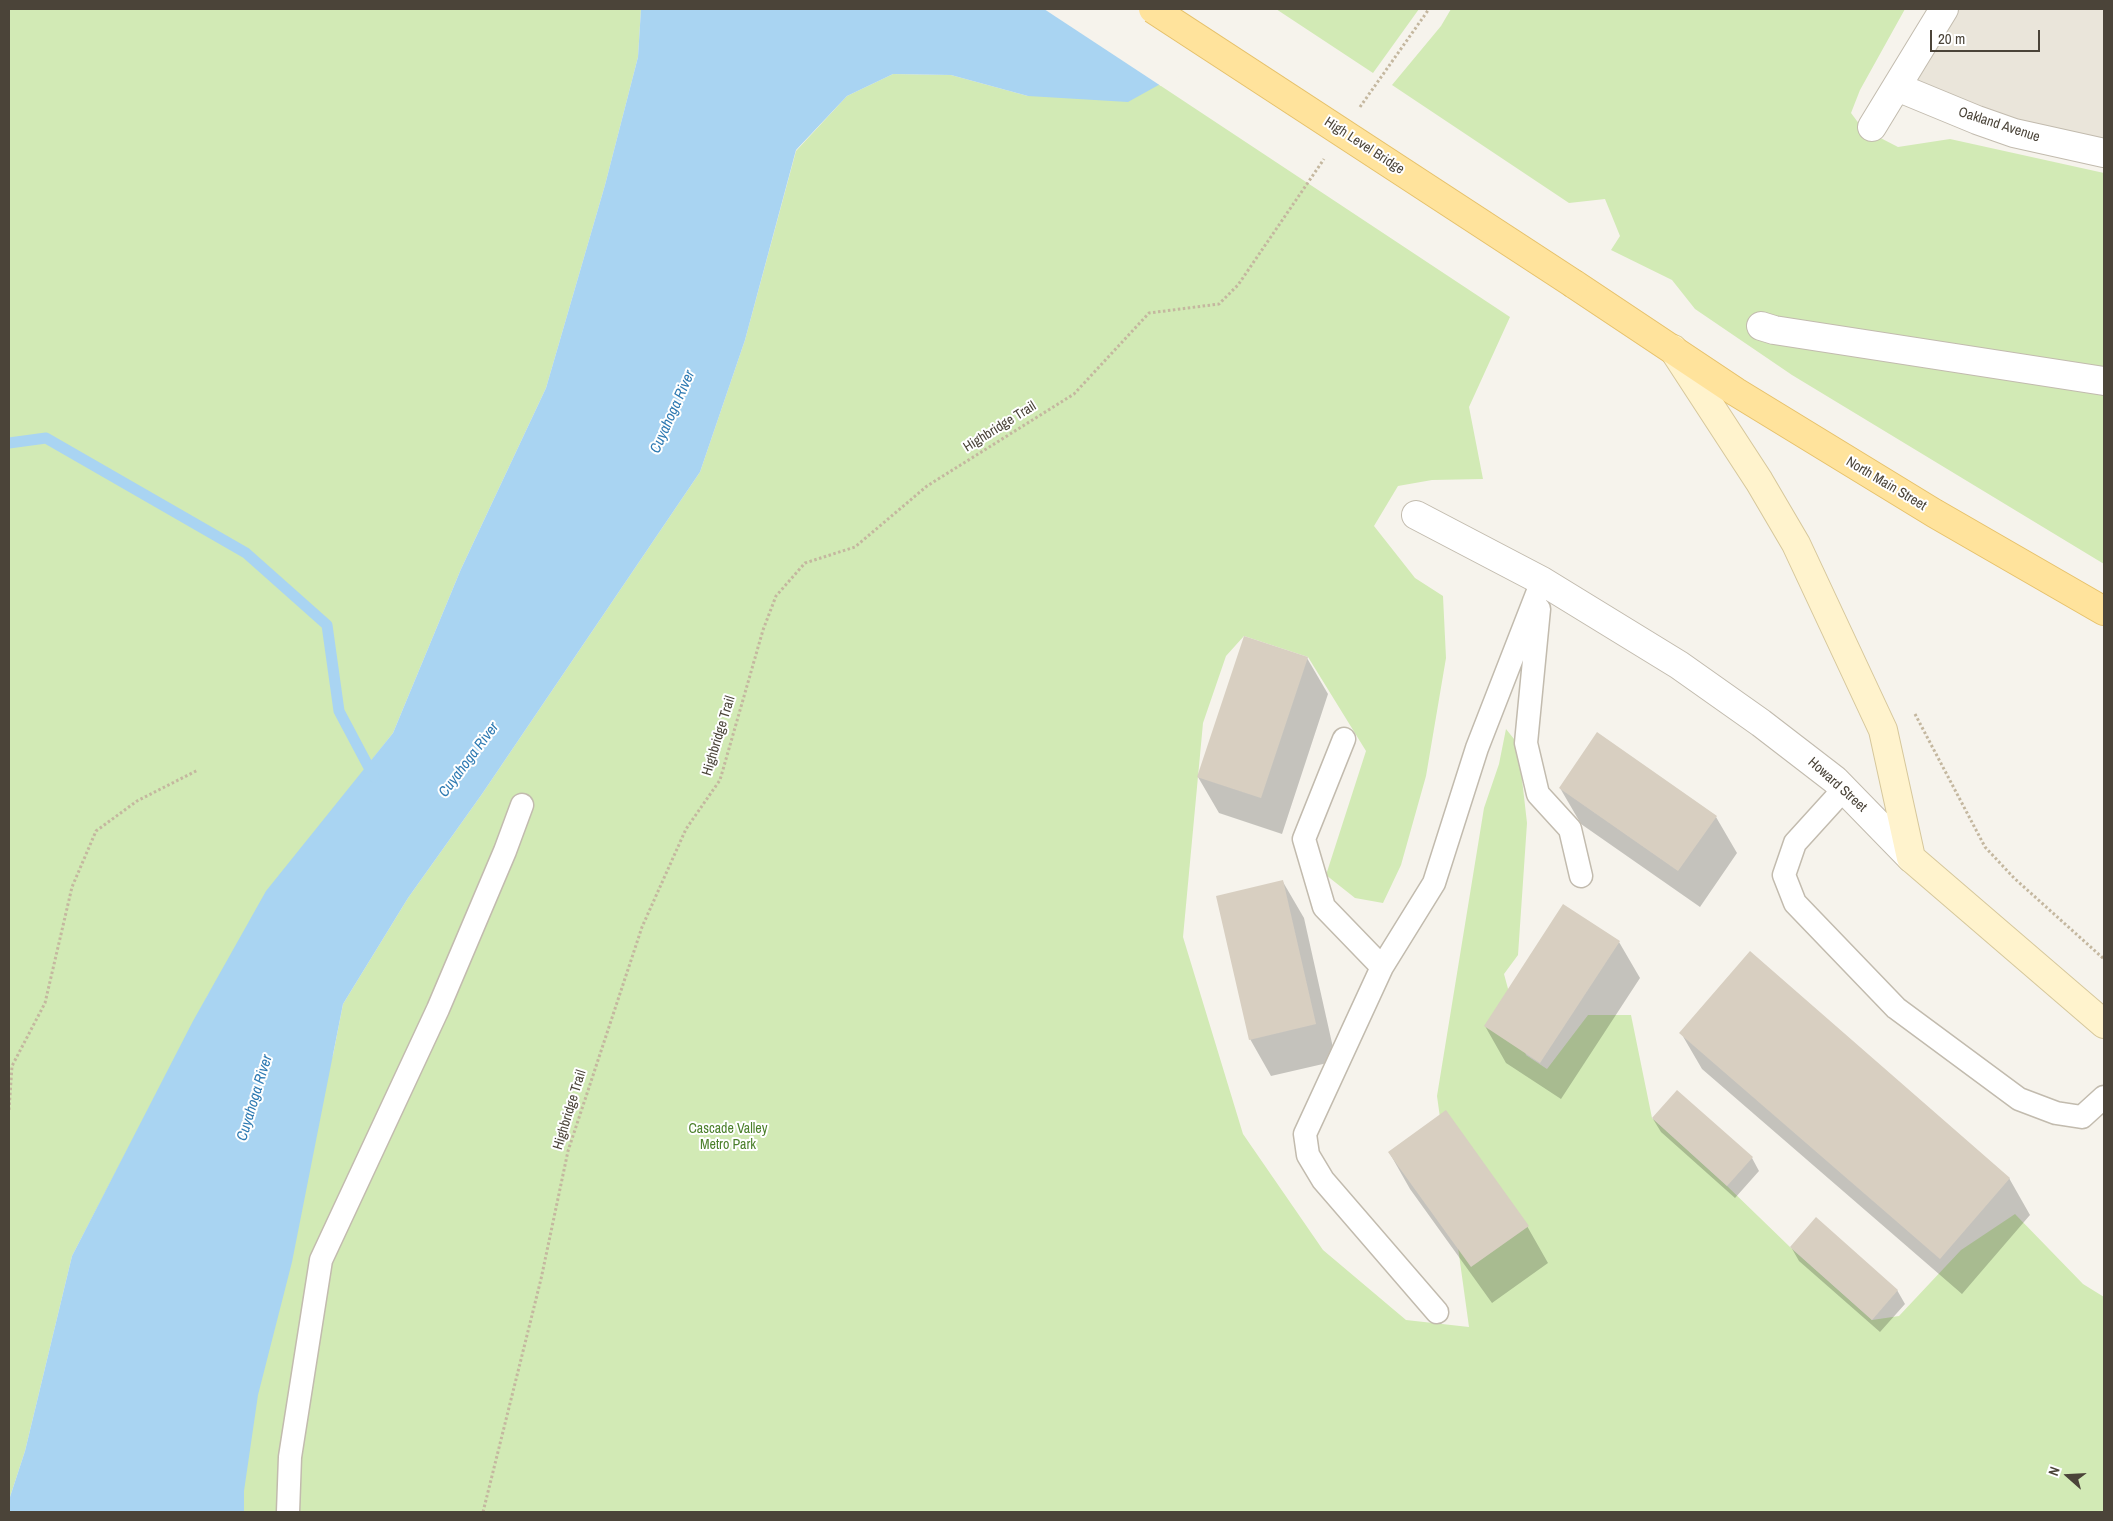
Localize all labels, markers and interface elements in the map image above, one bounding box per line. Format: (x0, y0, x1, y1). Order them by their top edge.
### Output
scale bar (1933, 20, 2043, 52)
text: 20 m (1938, 28, 1965, 49)
street label: Oakland Avenue (1956, 104, 2042, 146)
street label: High Level Bridge (1321, 114, 1407, 178)
water label: Cuyahoga River (647, 368, 699, 456)
street label: Highbridge Trail (961, 398, 1039, 456)
street label: North Main Street (1843, 453, 1929, 515)
street label: Highbridge Trail (699, 694, 739, 778)
water label: Cuyahoga River (435, 719, 503, 801)
street label: Howard Street (1804, 754, 1870, 816)
water label: Cuyahoga River (233, 1053, 277, 1143)
street label: Highbridge Trail (550, 1068, 590, 1152)
park label: Cascade Valley Metro Park (689, 1121, 767, 1154)
north arrow (2043, 1451, 2093, 1501)
text: N (2044, 1464, 2064, 1478)

